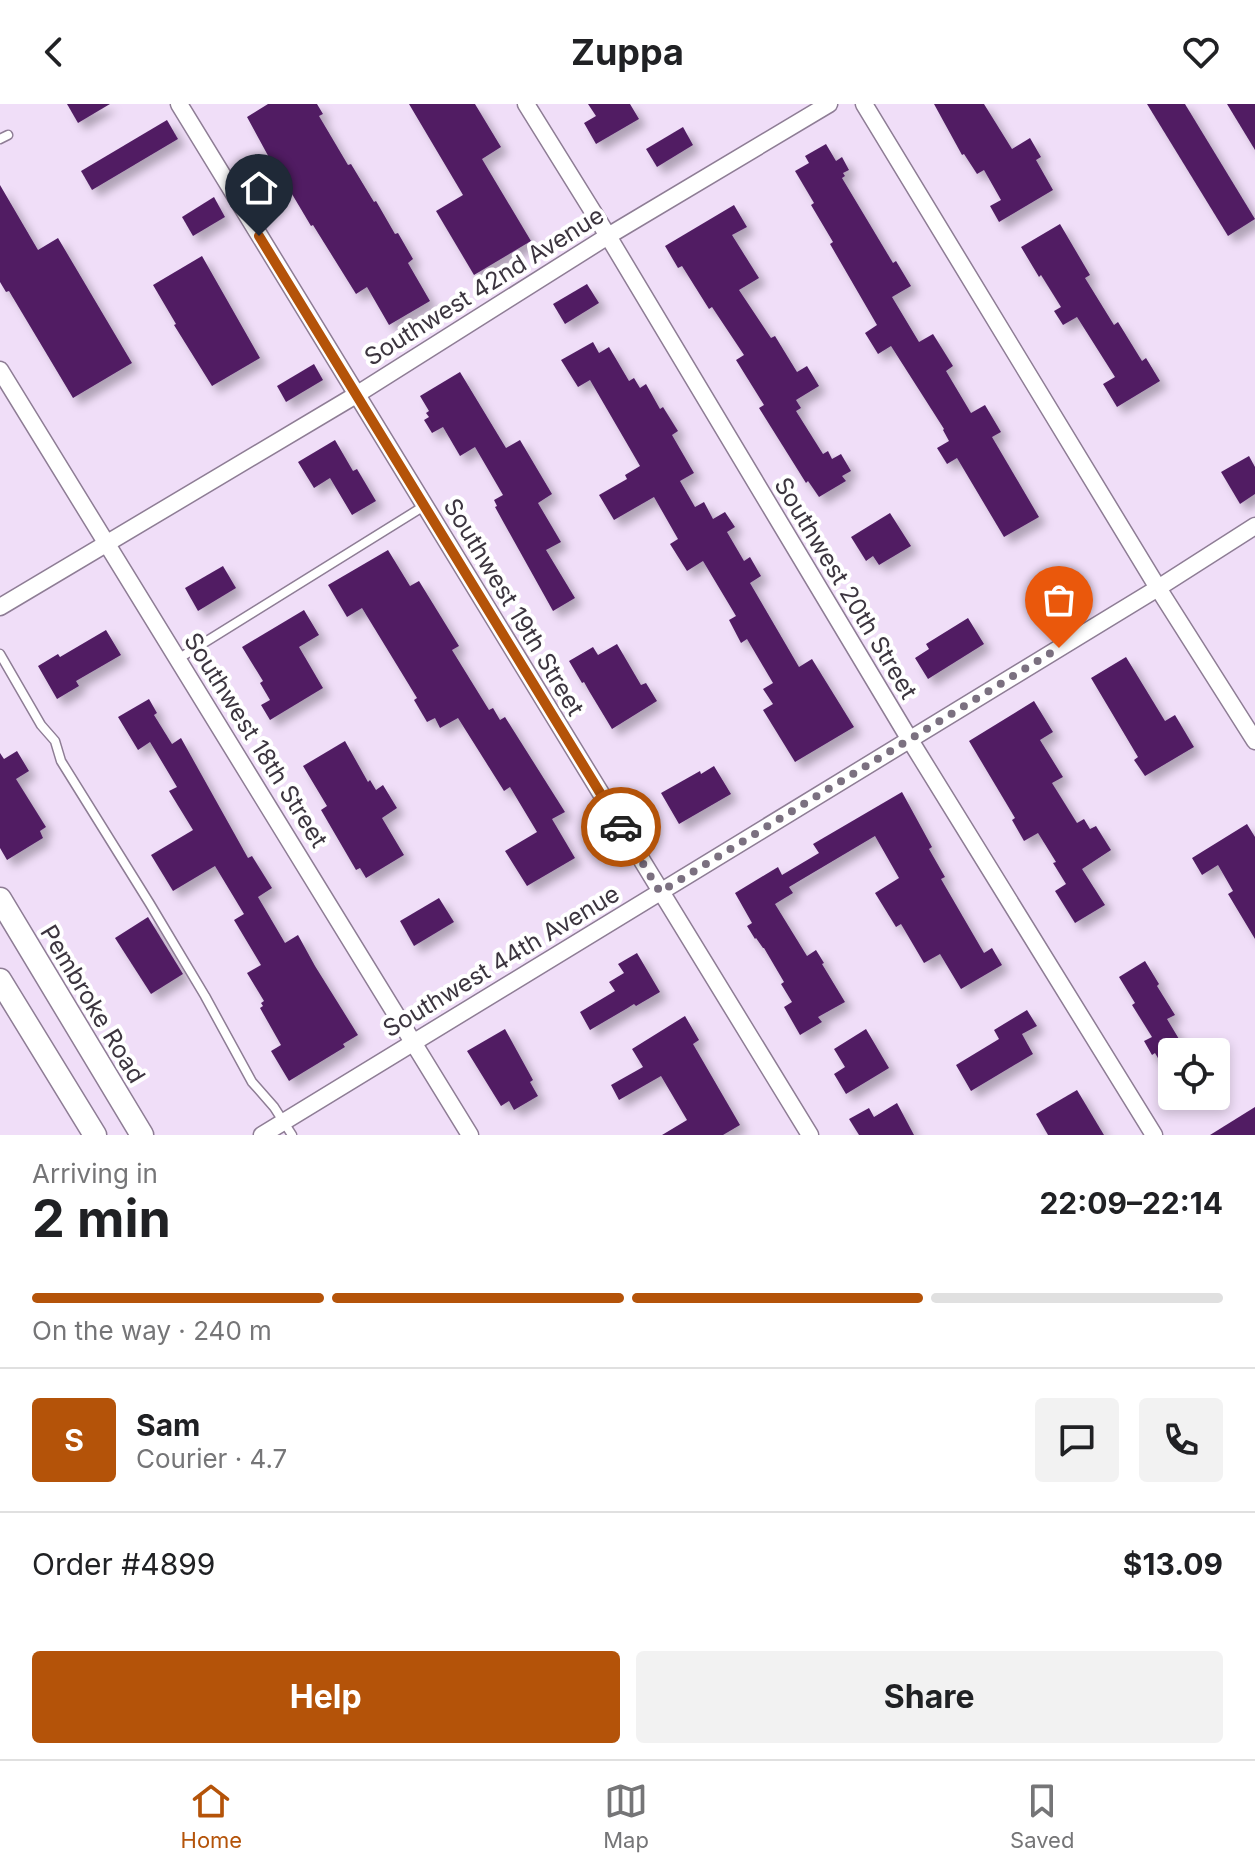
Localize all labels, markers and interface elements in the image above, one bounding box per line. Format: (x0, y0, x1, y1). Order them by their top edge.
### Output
icon: back (32, 30, 76, 74)
text: Zuppa (571, 30, 684, 74)
icon: heart (1179, 30, 1223, 74)
pin (225, 154, 293, 236)
icon: home (237, 166, 281, 210)
street label: Southwest 42nd Avenue (359, 200, 609, 372)
street label: Southwest 20th Street (768, 472, 924, 704)
street label: Southwest 19th Street (438, 493, 590, 721)
pin (1025, 566, 1093, 648)
icon: bag (1037, 578, 1081, 622)
street label: Southwest 18th Street (178, 627, 334, 853)
courier (581, 787, 661, 867)
icon: car (599, 805, 643, 849)
street label: Southwest 44th Avenue (378, 879, 624, 1043)
street label: Pembroke Road (34, 920, 152, 1088)
map controls (1158, 1038, 1230, 1110)
button: locate (1158, 1038, 1230, 1110)
text: Arriving in (32, 1158, 158, 1189)
text: 22:09–22:14 (1039, 1185, 1223, 1221)
text: 2 min (32, 1187, 171, 1250)
text: On the way · 240 m (32, 1315, 272, 1346)
button: chat (1035, 1398, 1119, 1482)
button: phone (1139, 1398, 1223, 1482)
text: Sam (136, 1407, 200, 1443)
text: S (64, 1422, 84, 1458)
text: Courier · 4.7 (136, 1443, 287, 1474)
text: Order #4899 (32, 1546, 215, 1582)
text: $13.09 (1123, 1546, 1223, 1582)
button: Help (32, 1651, 620, 1743)
button: Share (636, 1651, 1223, 1743)
tab: Home (181, 1779, 242, 1853)
tab: Map (603, 1779, 649, 1853)
tab: Saved (1010, 1779, 1074, 1853)

